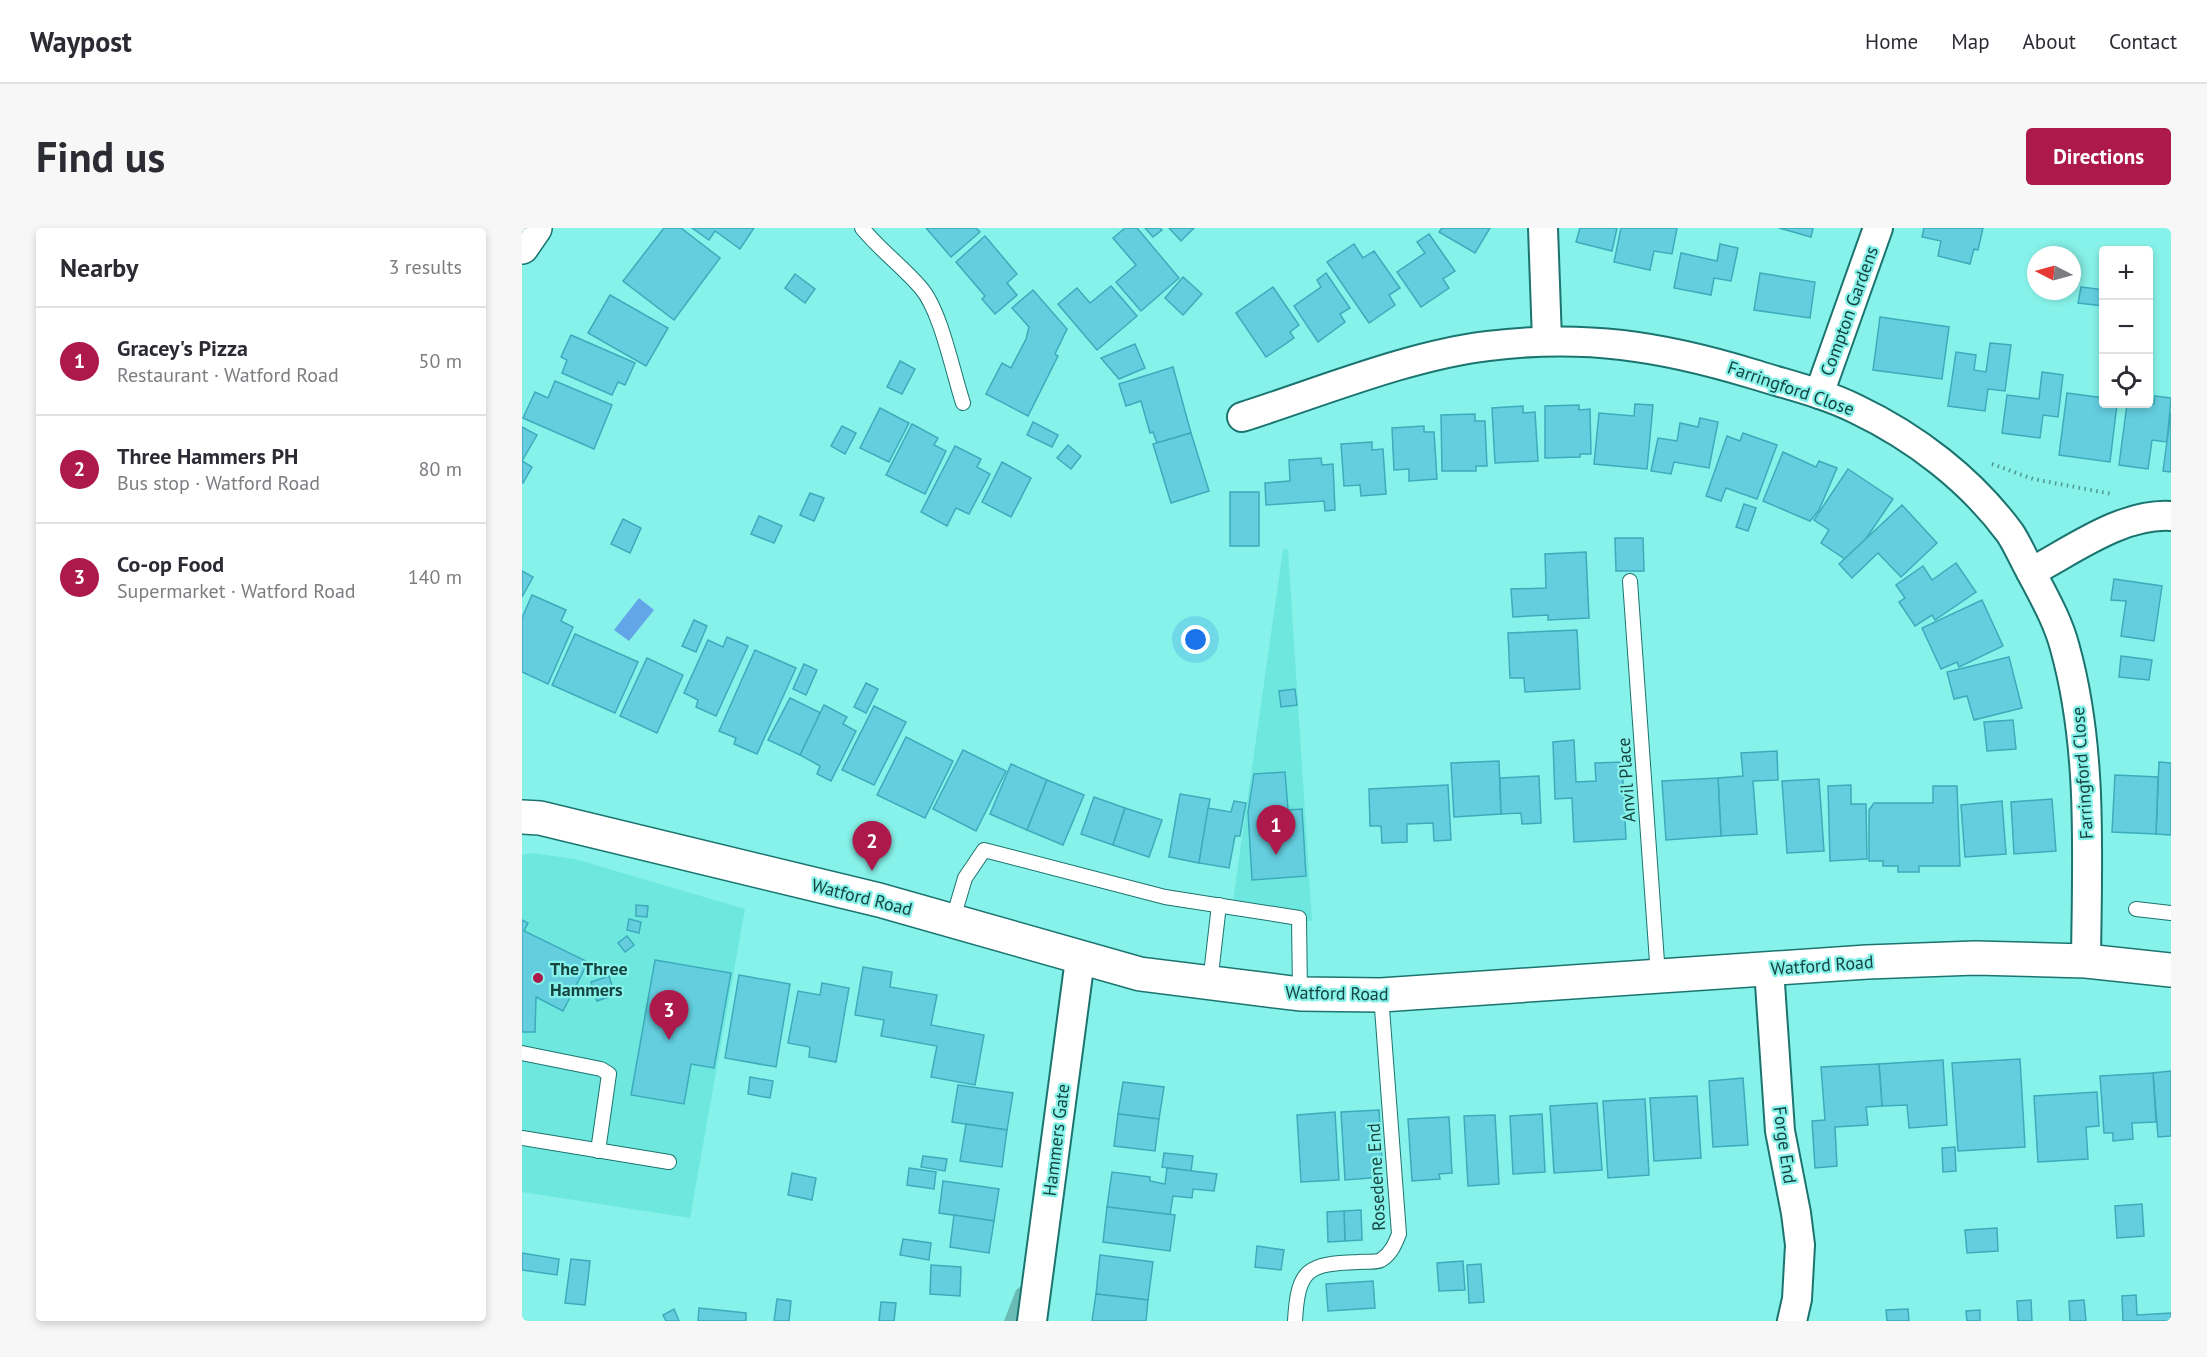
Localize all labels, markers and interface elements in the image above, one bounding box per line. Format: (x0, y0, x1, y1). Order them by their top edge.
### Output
text: Waypost (30, 23, 132, 60)
text: Home (1865, 28, 1918, 55)
text: Map (1951, 28, 1990, 55)
text: About (2023, 28, 2076, 55)
text: Contact (2109, 28, 2177, 55)
button: Directions (2026, 128, 2171, 185)
text: Find us (36, 129, 165, 184)
street label: Compton Gardens (1815, 243, 1883, 379)
north arrow (2027, 246, 2081, 300)
map controls (2099, 246, 2153, 408)
button: + (2099, 246, 2153, 300)
text: Nearby (60, 251, 138, 284)
text: 3 results (389, 254, 462, 280)
button: − (2099, 300, 2153, 354)
text: Gracey's Pizza (117, 334, 248, 362)
text: 1 (74, 348, 85, 374)
text: 50 m (419, 348, 462, 374)
button: locate (2099, 354, 2153, 408)
street label: Farringford Close (1725, 356, 1857, 420)
text: Restaurant · Watford Road (117, 362, 339, 388)
text: Three Hammers PH (117, 442, 298, 470)
text: 2 (74, 456, 85, 482)
text: 80 m (419, 456, 462, 482)
text: Bus stop · Watford Road (117, 470, 320, 496)
text: Co-op Food (117, 550, 224, 578)
text: 3 (74, 564, 85, 590)
text: 140 m (408, 564, 462, 590)
text: Supermarket · Watford Road (117, 578, 356, 604)
your location (1181, 625, 1210, 654)
street label: Farringford Close (2066, 706, 2098, 840)
street label: Anvil Place (1612, 737, 1640, 823)
pin: 1 (1256, 806, 1296, 855)
pin: 2 (852, 822, 892, 871)
street label: Watford Road (809, 873, 915, 921)
street label: Watford Road (1770, 950, 1874, 980)
place label: The Three Hammers (550, 957, 628, 1001)
marker: The Three Hammers (531, 971, 545, 985)
street label: Watford Road (1285, 981, 1389, 1005)
pin: 3 (650, 990, 688, 1040)
street label: Hammers Gate (1038, 1083, 1074, 1197)
street label: Forge End (1768, 1105, 1802, 1185)
street label: Rosedene End (1362, 1122, 1390, 1232)

